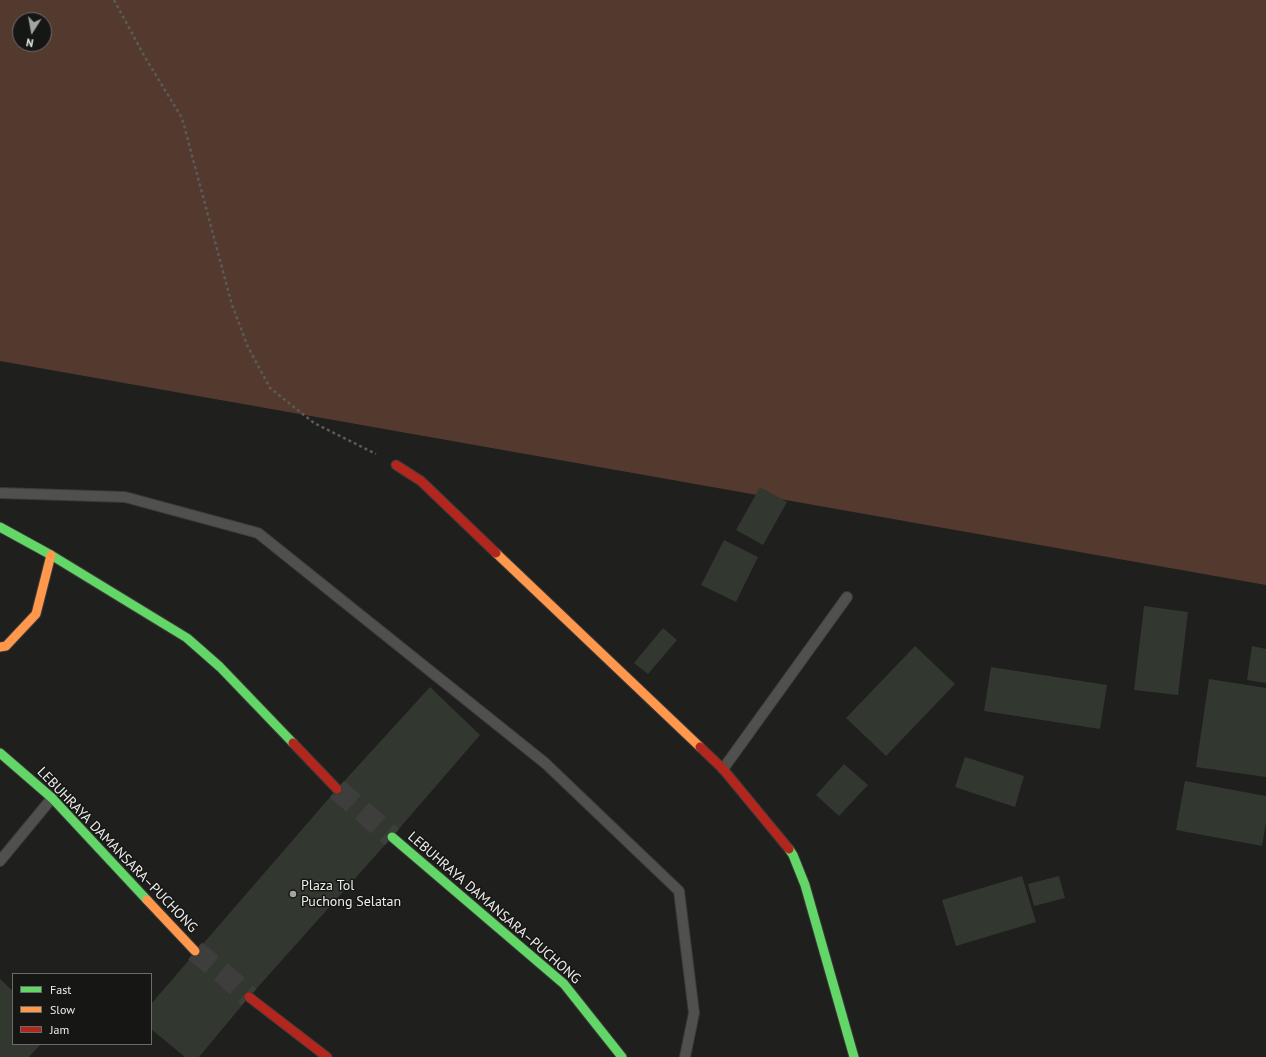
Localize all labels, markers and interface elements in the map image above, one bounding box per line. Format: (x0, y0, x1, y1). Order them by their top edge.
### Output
north arrow (12, 12, 52, 52)
text: N (25, 35, 35, 50)
street label: LEBUHRAYA DAMANSARA–PUCHONG (33, 764, 201, 936)
street label: LEBUHRAYA DAMANSARA–PUCHONG (404, 828, 584, 988)
place label: Plaza Tol Puchong Selatan (301, 878, 401, 910)
marker: Plaza Tol Puchong Selatan (288, 889, 298, 899)
legend (12, 973, 152, 1045)
text: Fast (50, 982, 71, 997)
text: Slow (50, 1002, 75, 1017)
text: Jam (50, 1022, 69, 1037)

